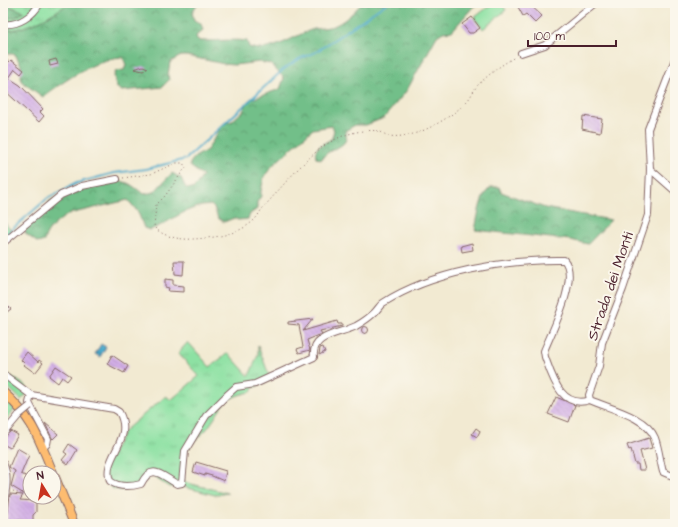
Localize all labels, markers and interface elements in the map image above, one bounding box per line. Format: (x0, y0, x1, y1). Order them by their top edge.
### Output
scale bar (528, 22, 616, 48)
text: 100 m (534, 28, 565, 45)
street label: Strada dei Monti (582, 228, 639, 343)
north arrow (22, 465, 62, 505)
text: N (35, 468, 45, 484)

